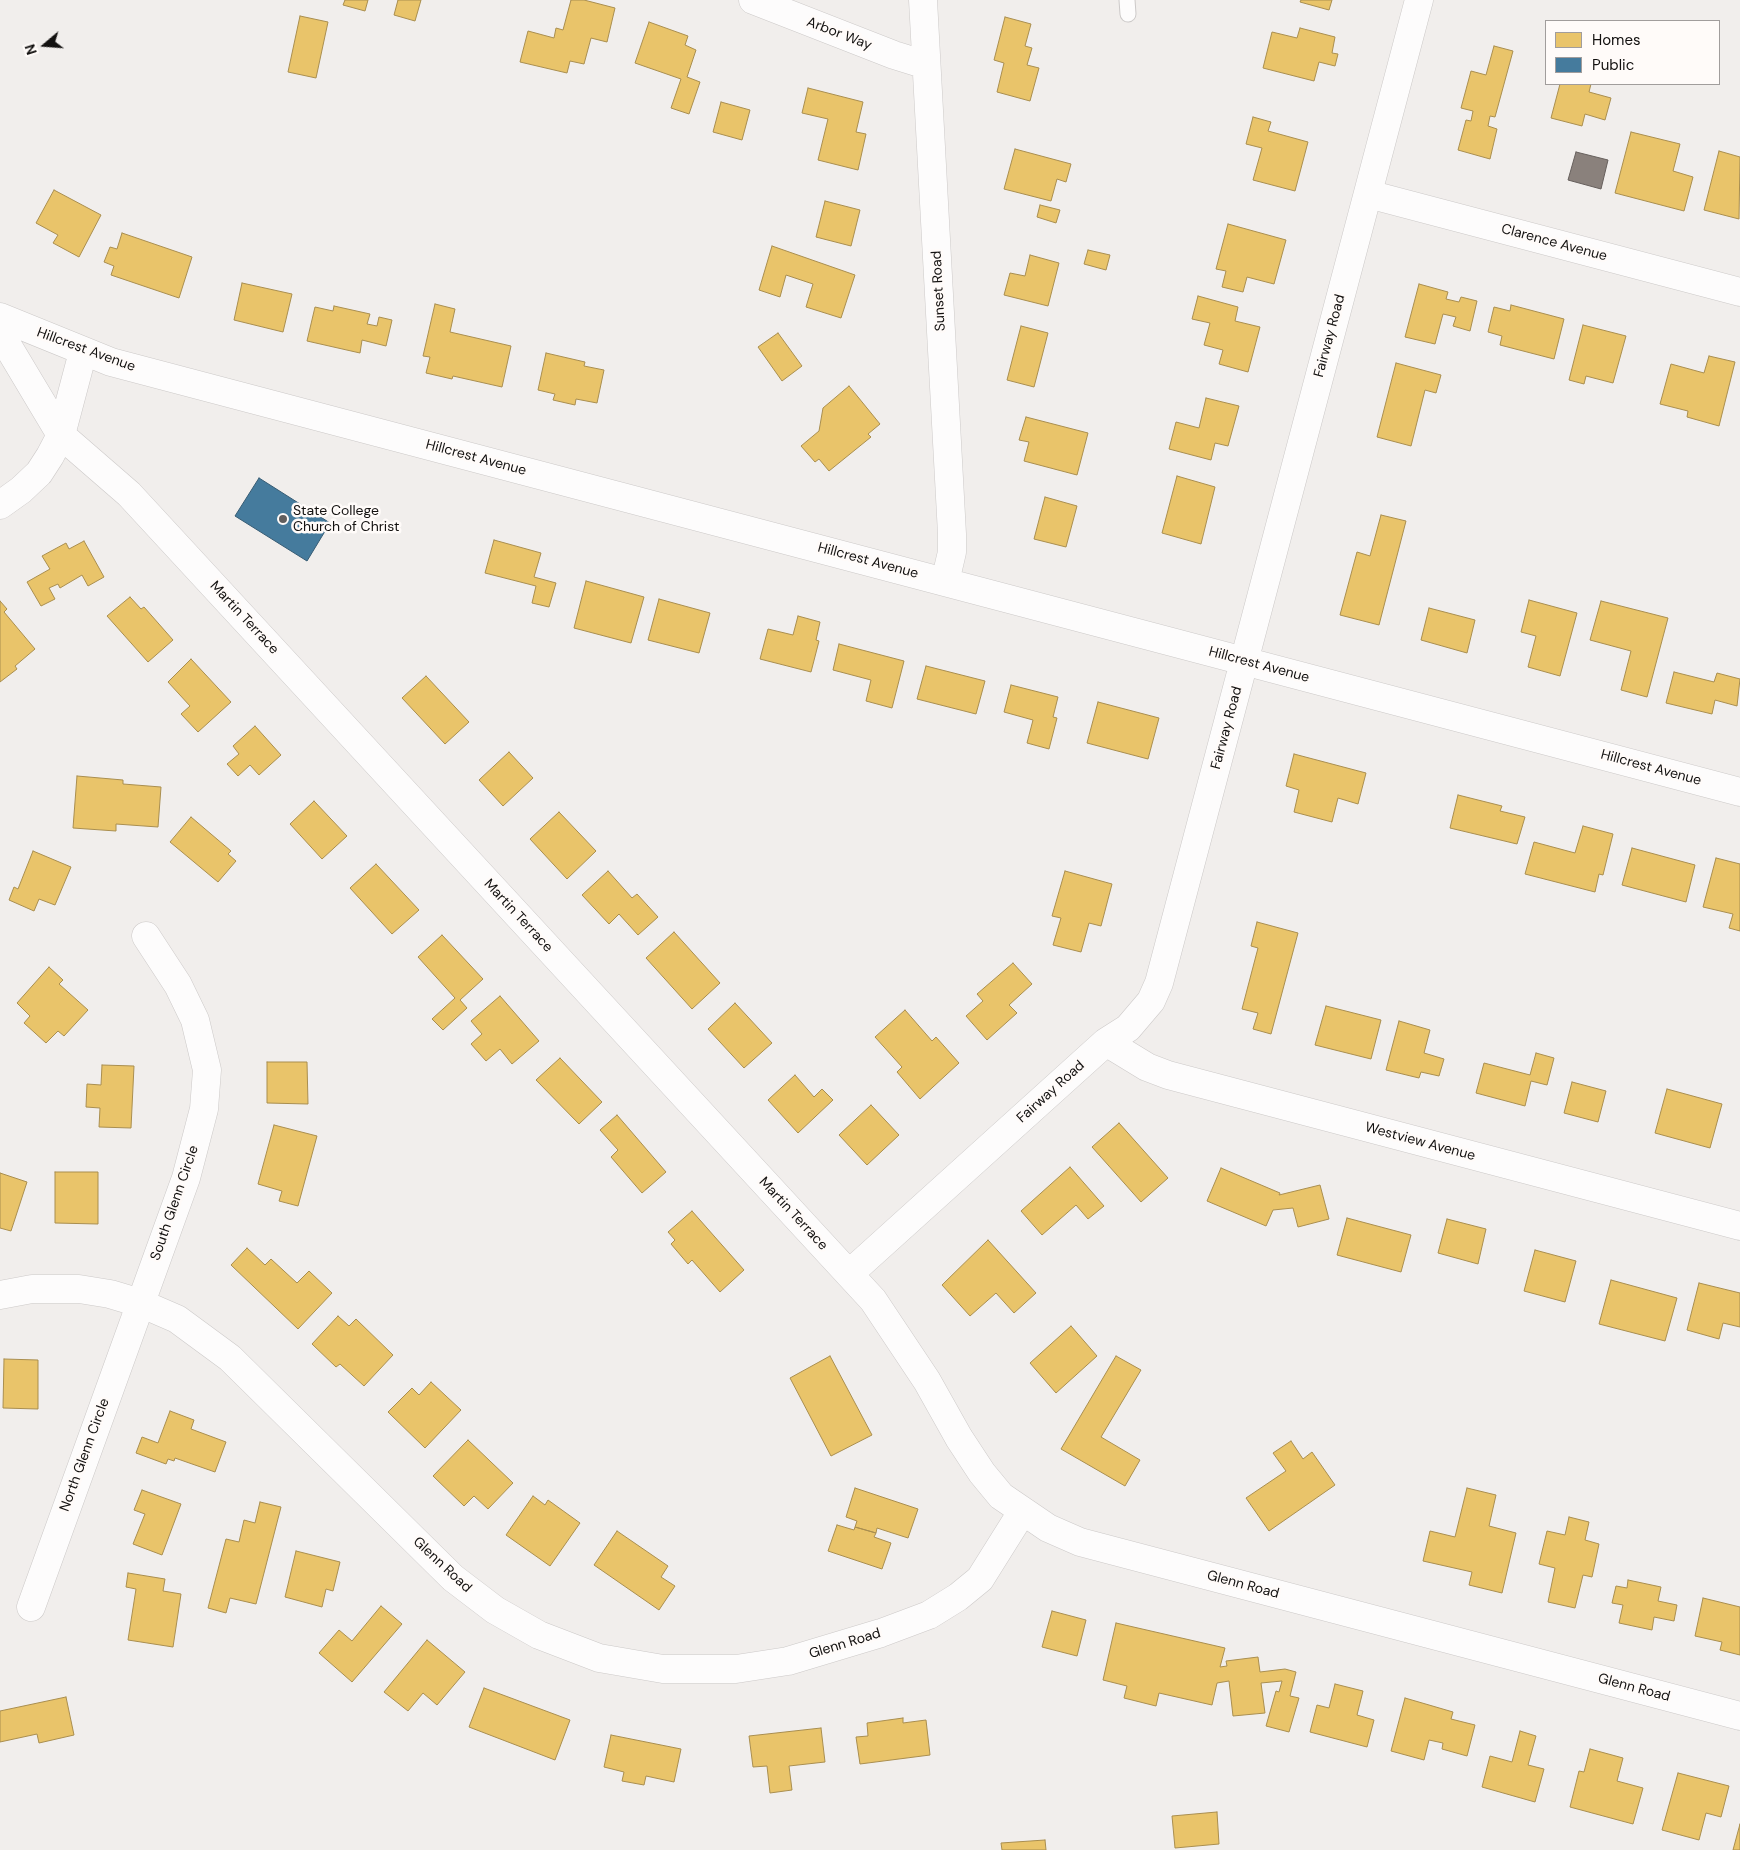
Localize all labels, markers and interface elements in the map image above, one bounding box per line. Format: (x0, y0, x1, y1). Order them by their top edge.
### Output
street label: Arbor Way (804, 14, 874, 54)
north arrow (20, 20, 70, 70)
legend (1545, 20, 1720, 85)
text: Homes (1592, 30, 1641, 50)
text: N (21, 42, 41, 57)
text: Public (1592, 55, 1634, 75)
street label: Clarence Avenue (1499, 221, 1609, 265)
street label: Sunset Road (928, 250, 950, 332)
street label: Fairway Road (1311, 293, 1349, 379)
street label: Hillcrest Avenue (34, 324, 138, 376)
street label: Hillcrest Avenue (424, 436, 528, 480)
place label: State College Church of Christ (293, 503, 399, 536)
marker: State College Church of Christ (277, 513, 289, 525)
street label: Hillcrest Avenue (816, 539, 920, 583)
street label: Martin Terrace (206, 578, 282, 658)
street label: Hillcrest Avenue (1207, 643, 1311, 687)
street label: Fairway Road (1208, 685, 1246, 771)
street label: Hillcrest Avenue (1599, 746, 1703, 790)
street label: Martin Terrace (480, 876, 556, 956)
street label: Fairway Road (1014, 1057, 1088, 1127)
street label: Westview Avenue (1363, 1119, 1477, 1165)
street label: South Glenn Circle (147, 1143, 203, 1263)
street label: Martin Terrace (755, 1174, 831, 1254)
street label: North Glenn Circle (57, 1396, 113, 1514)
street label: Glenn Road (409, 1534, 475, 1596)
street label: Glenn Road (1205, 1567, 1281, 1603)
street label: Glenn Road (807, 1625, 883, 1663)
street label: Glenn Road (1596, 1670, 1672, 1706)

